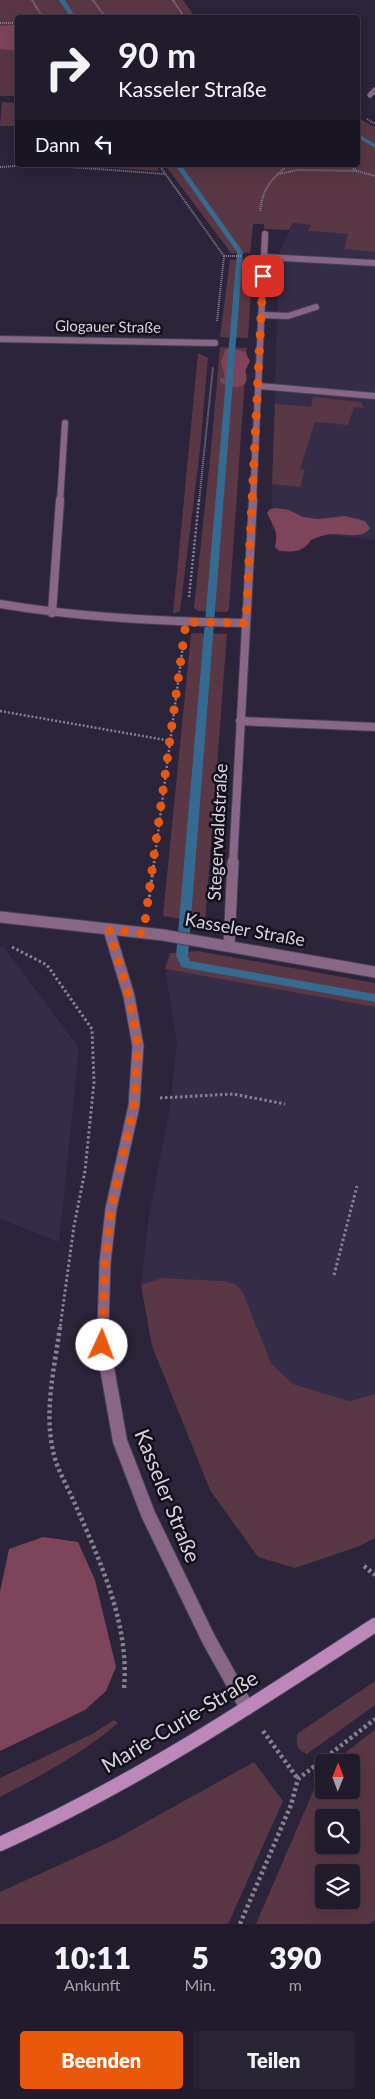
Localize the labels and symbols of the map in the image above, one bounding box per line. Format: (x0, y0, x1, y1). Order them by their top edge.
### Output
pin (242, 255, 284, 297)
street label: Glogauer Straße (55, 316, 161, 336)
street label: Stegerwaldstraße (202, 763, 232, 901)
street label: Kasseler Straße (183, 908, 307, 950)
position arrow (75, 1318, 127, 1370)
street label: Kasseler Straße (130, 1425, 207, 1566)
street label: Marie-Curie-Straße (97, 1664, 262, 1777)
north arrow (315, 1754, 360, 1799)

